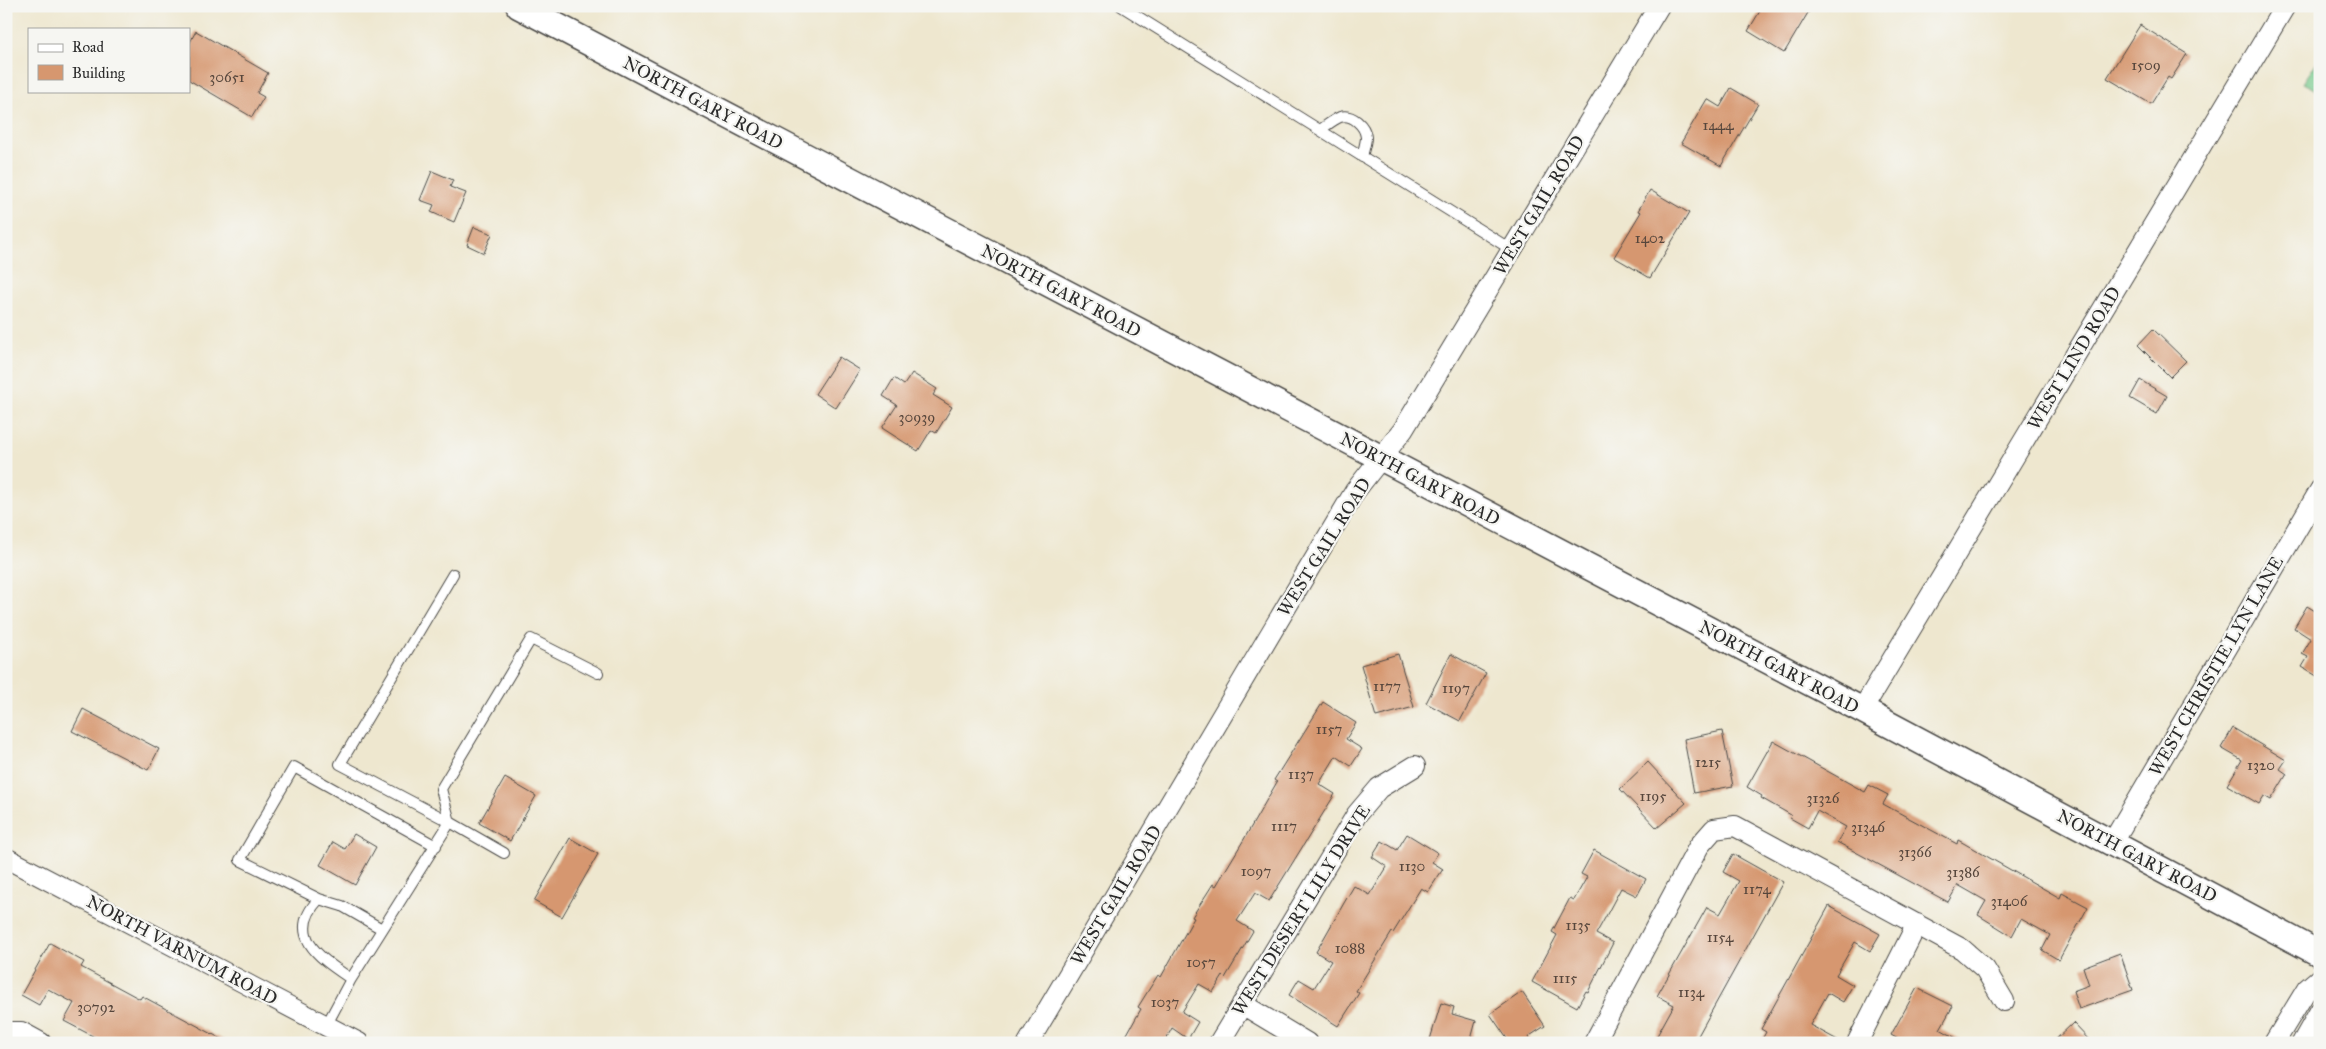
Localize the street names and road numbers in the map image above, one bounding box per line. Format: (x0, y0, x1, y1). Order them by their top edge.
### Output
street label: NORTH GARY ROAD (619, 52, 787, 154)
street label: WEST GAIL ROAD (1489, 131, 1589, 279)
street label: NORTH GARY ROAD (977, 240, 1145, 342)
street label: WEST LIND ROAD (2023, 282, 2125, 434)
street label: NORTH GARY ROAD (1336, 428, 1504, 530)
street label: WEST GAIL ROAD (1273, 474, 1375, 620)
street label: WEST CHRISTIE LYN LANE (2144, 552, 2288, 780)
street label: NORTH GARY ROAD (1695, 616, 1863, 718)
street label: WEST DESERT LILY DRIVE (1227, 801, 1375, 1019)
street label: NORTH GARY ROAD (2053, 805, 2221, 907)
street label: WEST GAIL ROAD (1066, 821, 1166, 969)
street label: NORTH VARNUM ROAD (83, 890, 281, 1010)

